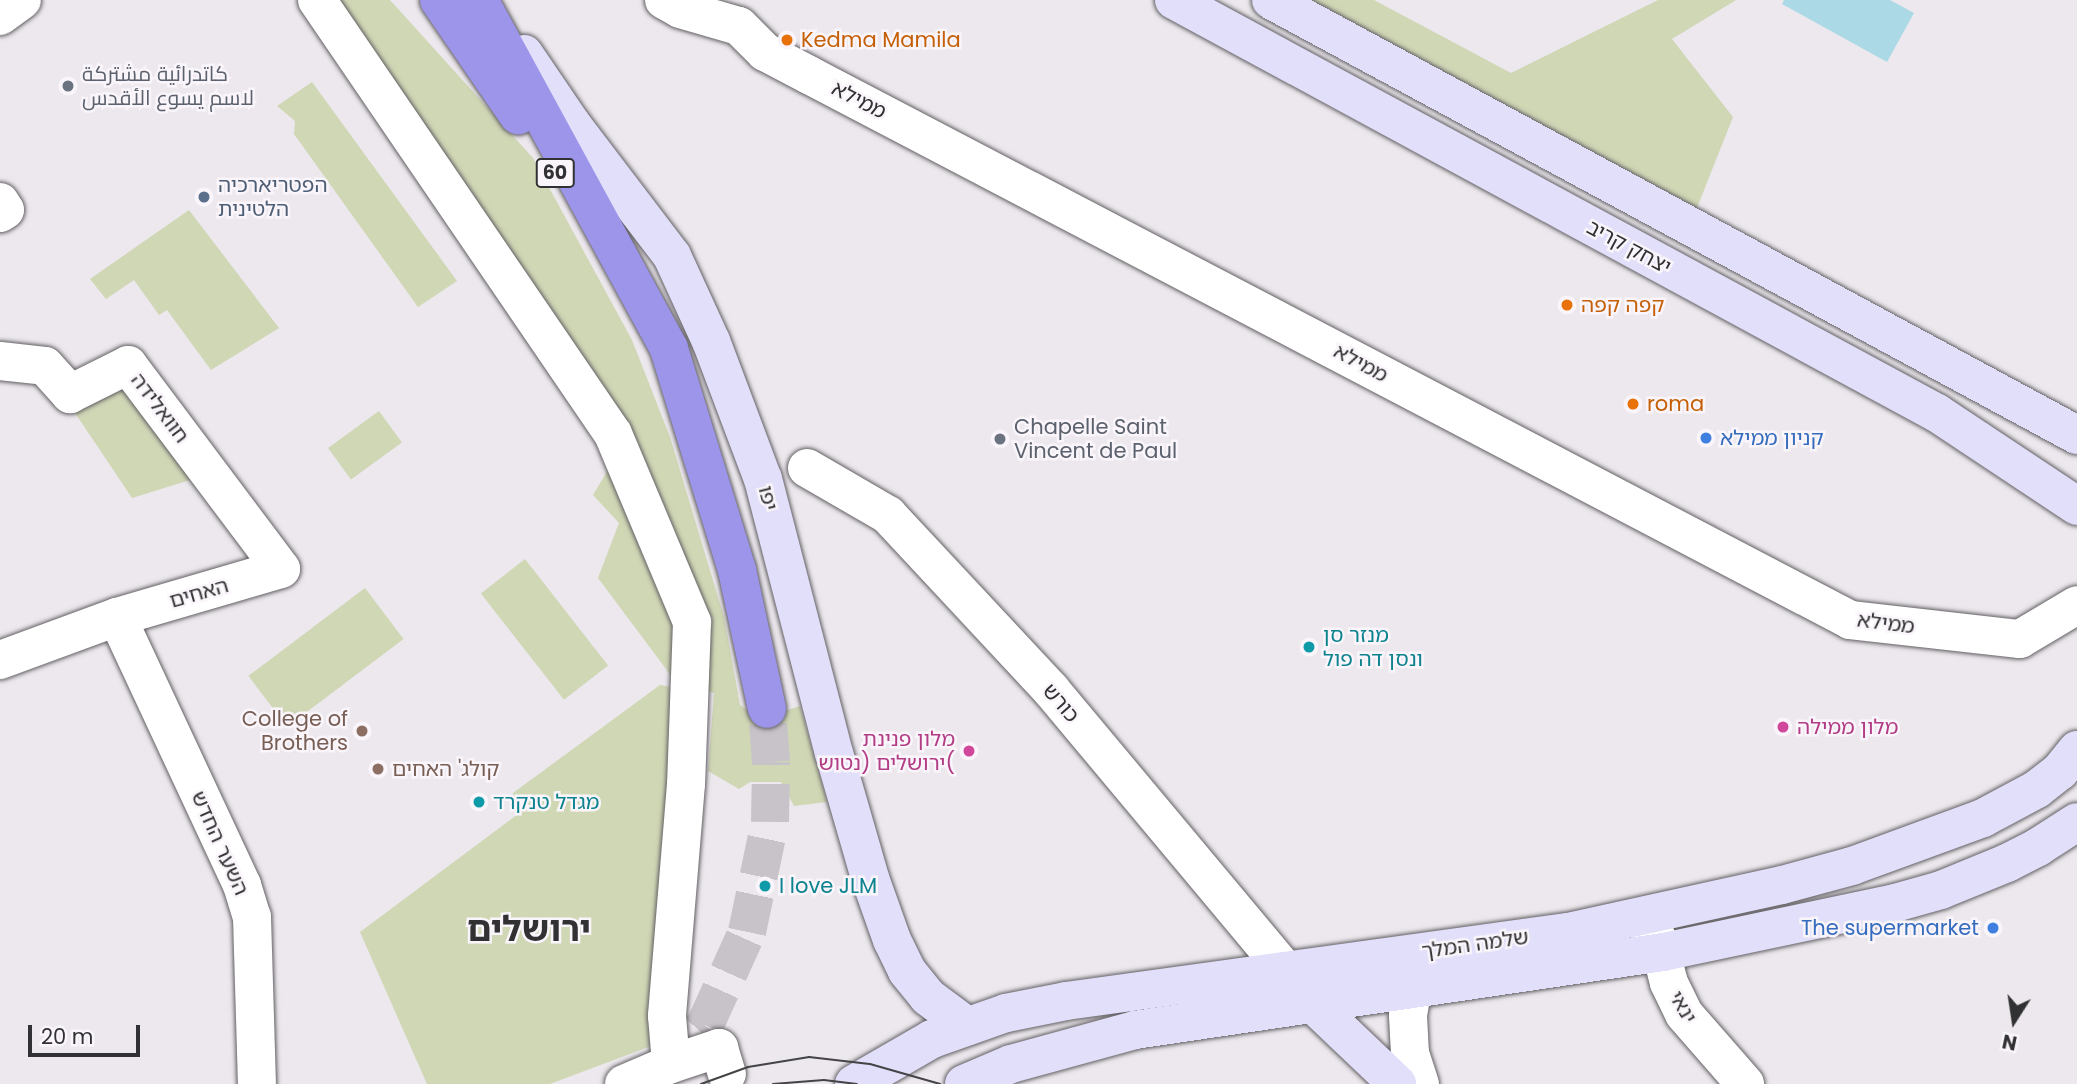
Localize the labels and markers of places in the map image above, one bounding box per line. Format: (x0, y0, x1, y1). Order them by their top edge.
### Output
place label: Kedma Mamila (801, 27, 961, 53)
marker: Kedma Mamila (779, 32, 795, 48)
place label: كاتدرائية مشتركة لاسم يسوع الأقدس (82, 61, 254, 111)
marker: كاتدرائية مشتركة لاسم يسوع الأقدس (60, 78, 76, 94)
place label: הפטריארכיה הלטינית (218, 172, 328, 222)
marker: הפטריארכיה הלטינית (196, 189, 212, 205)
place label: קפה קפה (1581, 292, 1665, 318)
marker: קפה קפה (1559, 297, 1575, 313)
place label: roma (1647, 391, 1704, 417)
marker: roma (1625, 396, 1641, 412)
place label: Chapelle Saint Vincent de Paul (1014, 414, 1177, 464)
place label: קניון ממילא (1720, 425, 1824, 451)
marker: קניון ממילא (1698, 430, 1714, 446)
marker: Chapelle Saint Vincent de Paul (992, 431, 1008, 447)
place label: מנזר סן ונסן דה פול (1323, 622, 1423, 672)
marker: מנזר סן ונסן דה פול (1301, 639, 1317, 655)
place label: College of Brothers (242, 706, 348, 756)
place label: מלון ממילה (1797, 714, 1898, 740)
marker: מלון ממילה (1775, 719, 1791, 735)
marker: College of Brothers (354, 723, 370, 739)
place label: מלון פנינת ירושלים (נטוש( (818, 726, 955, 776)
marker: מלון פנינת ירושלים (נטוש( (961, 743, 977, 759)
place label: קולג' האחים (392, 756, 499, 782)
marker: קולג' האחים (370, 761, 386, 777)
place label: מגדל טנקרד (493, 789, 599, 815)
marker: מגדל טנקרד (471, 794, 487, 810)
place label: I love JLM (779, 873, 877, 899)
marker: I love JLM (757, 878, 773, 894)
place label: The supermarket (1801, 915, 1979, 941)
marker: The supermarket (1985, 920, 2001, 936)

